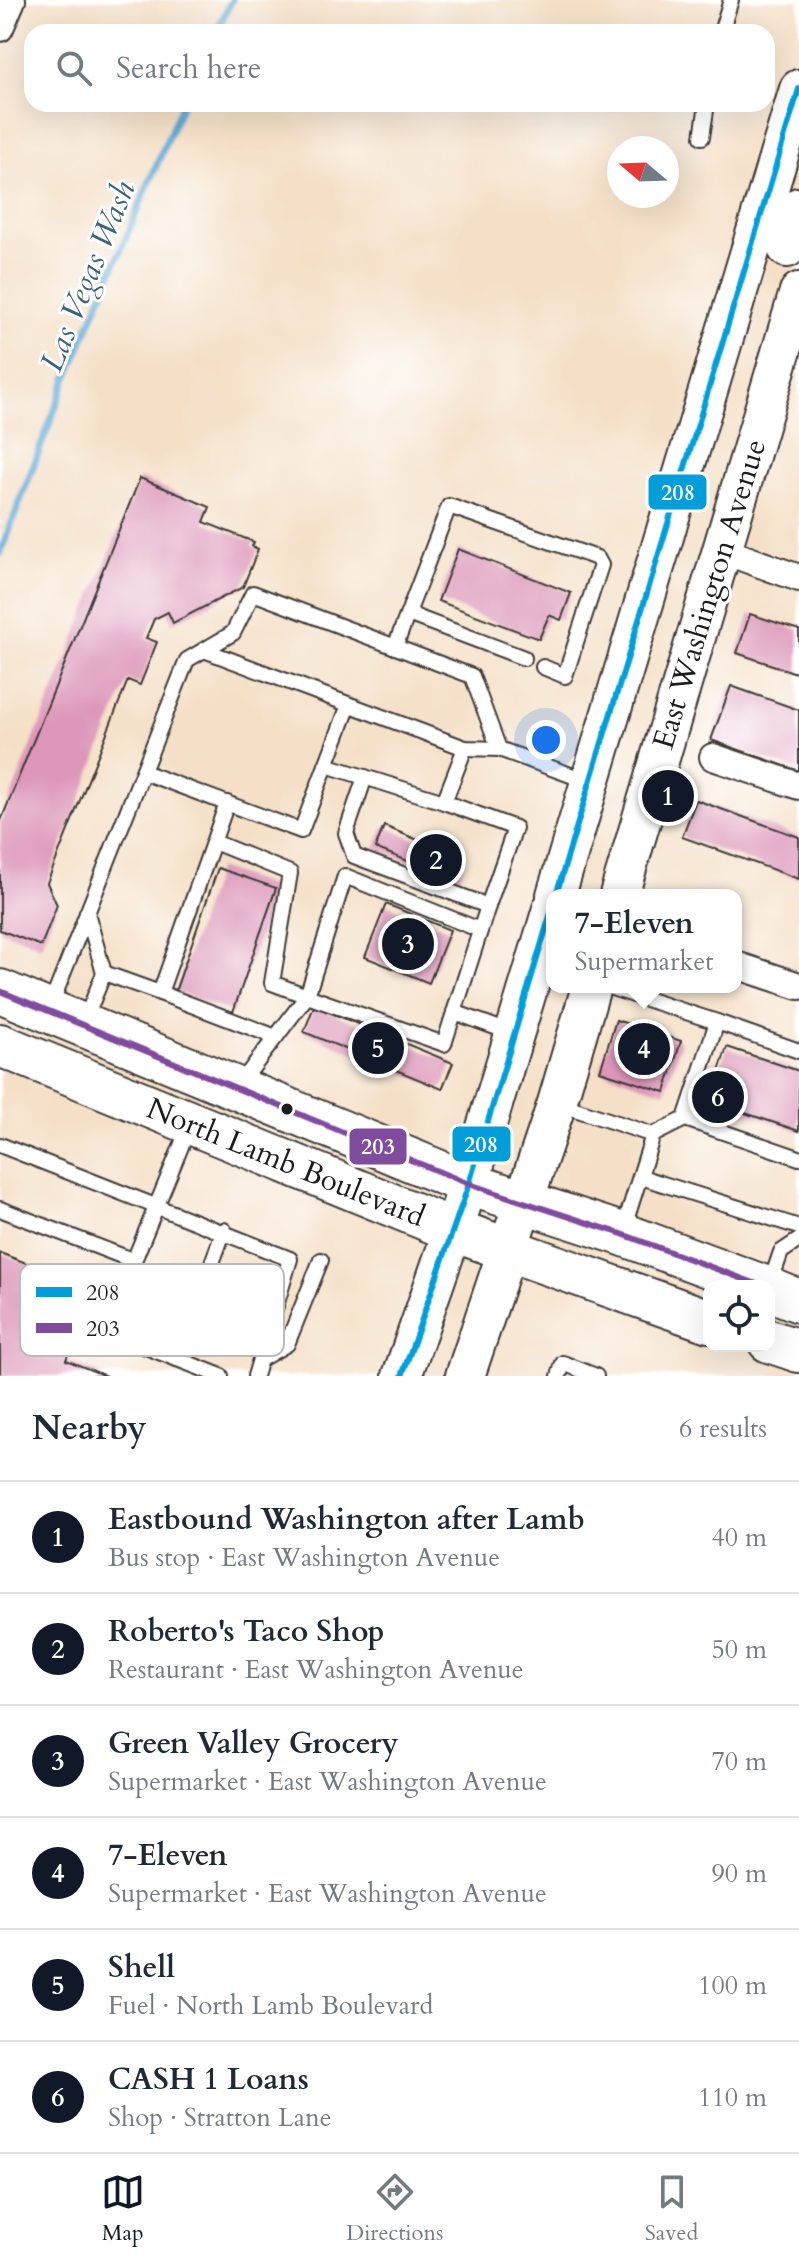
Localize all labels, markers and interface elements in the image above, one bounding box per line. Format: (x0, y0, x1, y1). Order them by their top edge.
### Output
search box (24, 24, 775, 112)
icon: search (52, 46, 96, 90)
text: Search here (116, 48, 261, 89)
north arrow (607, 136, 679, 208)
water label: Las Vegas Wash (30, 175, 146, 378)
street label: East Washington Avenue (643, 434, 776, 754)
line badge: 208 (647, 473, 708, 511)
text: 208 (661, 478, 695, 508)
your location (526, 720, 566, 760)
pin: 1 (642, 766, 694, 826)
pin: 2 (410, 830, 462, 890)
popup (546, 889, 742, 993)
text: 7-Eleven (574, 903, 694, 944)
pin: 3 (382, 914, 434, 974)
text: Supermarket (574, 944, 714, 979)
pin: 5 (352, 1018, 404, 1078)
pin: 4 (618, 1019, 670, 1079)
pin: 6 (692, 1067, 744, 1127)
street label: North Lamb Boulevard (141, 1088, 431, 1237)
unlabelled marker (279, 1101, 295, 1117)
line badge: 208 (451, 1125, 512, 1163)
line badge: 203 (348, 1127, 408, 1166)
text: 208 (464, 1130, 498, 1160)
text: 203 (361, 1132, 395, 1162)
legend (20, 1264, 284, 1356)
text: 208 (86, 1278, 120, 1308)
map controls (703, 1280, 775, 1352)
button: locate (703, 1280, 775, 1352)
text: 203 (86, 1314, 120, 1344)
text: Nearby (32, 1405, 147, 1451)
text: 6 results (679, 1411, 767, 1446)
text: Eastbound Washington after Lamb (108, 1499, 585, 1540)
text: 1 (51, 1520, 65, 1555)
text: 40 m (711, 1520, 767, 1555)
text: Bus stop · East Washington Avenue (108, 1540, 500, 1575)
text: Roberto's Taco Shop (108, 1611, 385, 1652)
text: 2 (51, 1632, 65, 1667)
text: 50 m (711, 1632, 767, 1667)
text: Restaurant · East Washington Avenue (108, 1652, 524, 1687)
text: Green Valley Grocery (108, 1723, 399, 1764)
text: 3 (51, 1744, 65, 1779)
text: 70 m (711, 1744, 767, 1779)
text: Supermarket · East Washington Avenue (108, 1764, 547, 1799)
text: 7-Eleven (108, 1835, 227, 1876)
text: 4 (51, 1856, 65, 1891)
text: 90 m (711, 1856, 767, 1891)
text: Supermarket · East Washington Avenue (108, 1876, 547, 1911)
text: Shell (108, 1947, 175, 1988)
text: 5 (51, 1968, 65, 2003)
text: 100 m (698, 1968, 767, 2003)
text: Fuel · North Lamb Boulevard (108, 1988, 433, 2023)
text: CASH 1 Loans (108, 2059, 309, 2100)
text: 6 (51, 2080, 65, 2115)
text: 110 m (698, 2080, 767, 2115)
text: Shop · Stratton Lane (108, 2100, 332, 2135)
tab: Map (101, 2170, 145, 2248)
tab: Directions (346, 2170, 443, 2248)
tab: Saved (645, 2170, 698, 2248)

